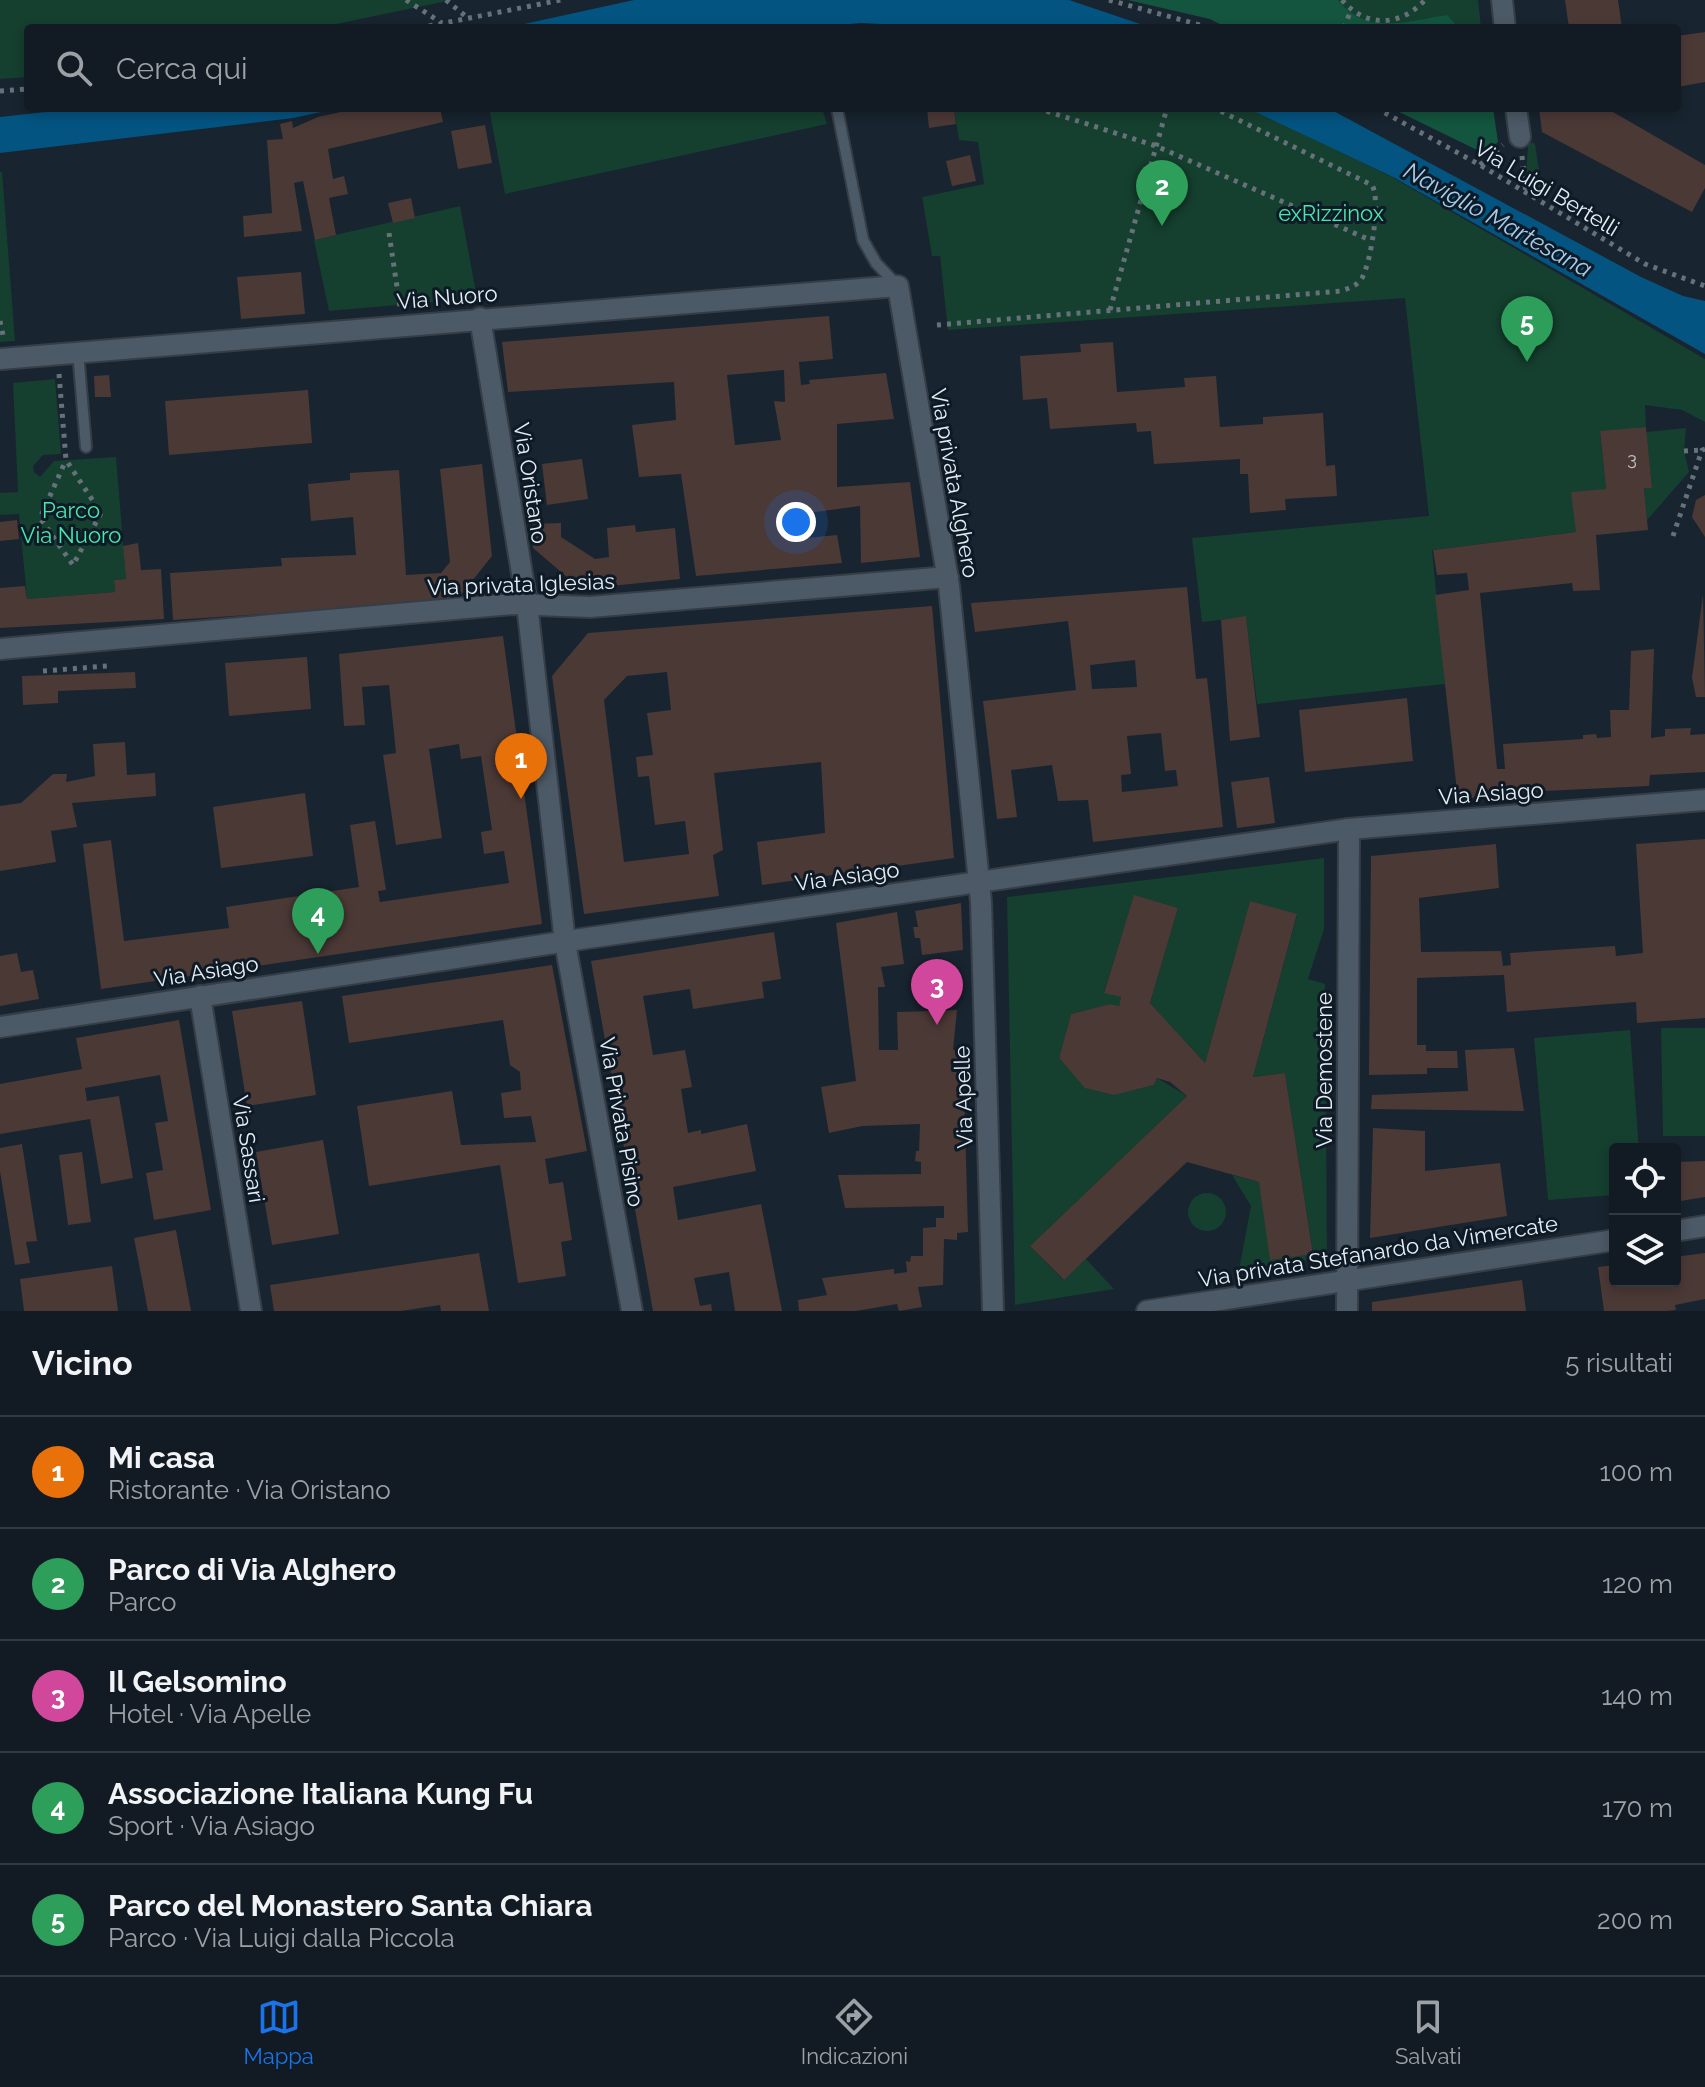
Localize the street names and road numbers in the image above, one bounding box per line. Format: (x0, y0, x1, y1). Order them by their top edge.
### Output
street label: Via Luigi Bertelli (1470, 135, 1624, 241)
street label: Via Nuoro (396, 280, 498, 314)
street label: Via privata Alghero (926, 386, 984, 580)
street label: Via Oristano (509, 421, 553, 545)
street label: Via privata Iglesias (427, 568, 615, 600)
street label: Via Asiago (1437, 776, 1545, 810)
street label: Via Asiago (793, 856, 901, 896)
street label: Via Asiago (152, 950, 260, 992)
street label: Via Demostene (1311, 992, 1337, 1148)
street label: Via Privata Pisino (594, 1035, 650, 1209)
street label: Via Apelle (948, 1045, 978, 1149)
street label: Via Sassari (228, 1093, 270, 1205)
street label: Via privata Stefanardo da Vimercate (1196, 1210, 1560, 1292)

